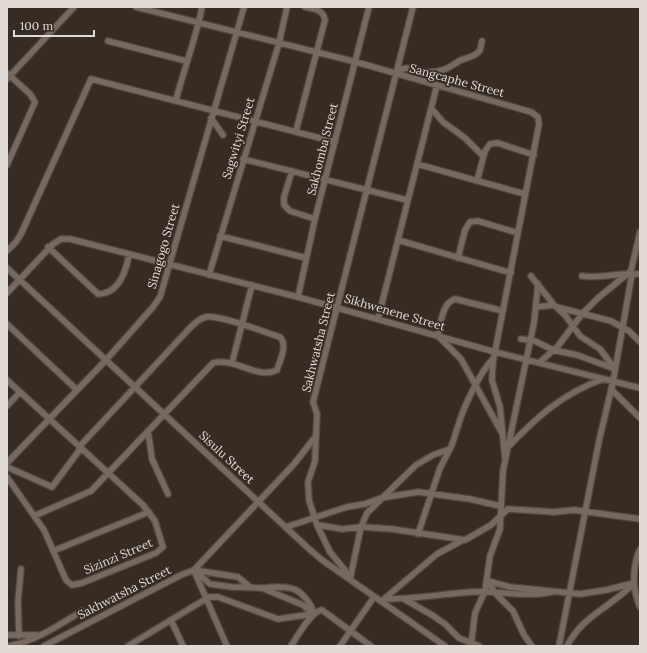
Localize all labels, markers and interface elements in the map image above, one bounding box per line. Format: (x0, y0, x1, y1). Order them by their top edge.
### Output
scale bar (14, 12, 94, 38)
text: 100 m (20, 18, 53, 33)
street label: Sangcaphe Street (408, 60, 506, 100)
street label: Sagwityi Street (218, 95, 258, 181)
street label: Sakhomba Street (303, 101, 341, 197)
street label: Sinagogo Street (144, 201, 182, 290)
street label: Sakhwatsha Street (298, 290, 338, 394)
street label: Sikhwenene Street (343, 290, 448, 334)
street label: Sisulu Street (196, 427, 258, 487)
street label: Sizinzi Street (81, 535, 155, 577)
street label: Sakhwatsha Street (75, 562, 174, 622)

